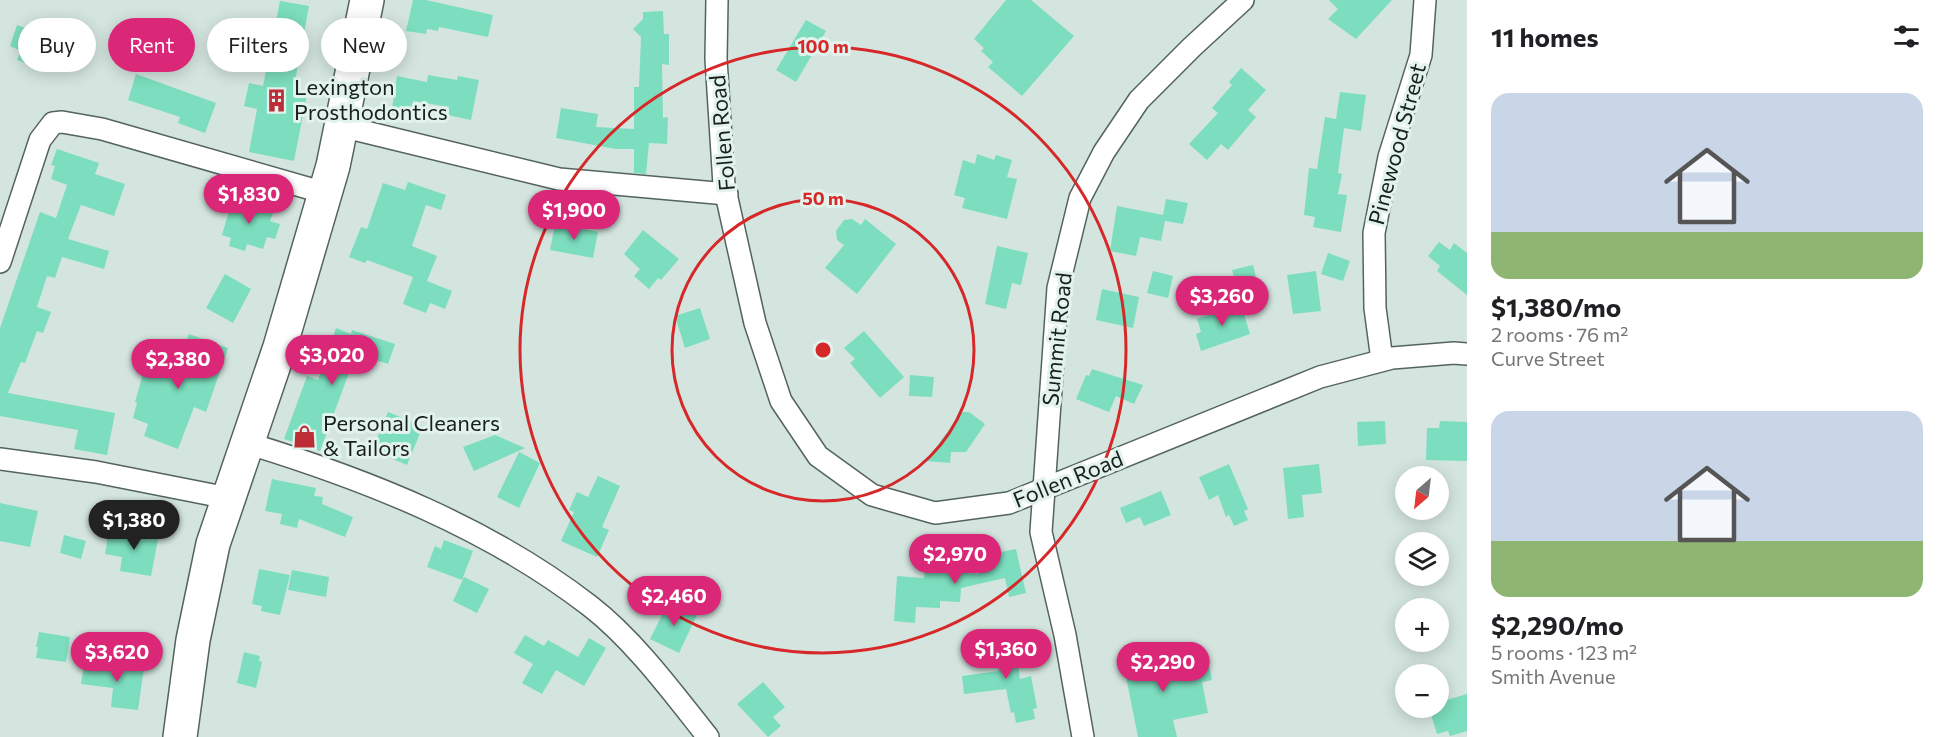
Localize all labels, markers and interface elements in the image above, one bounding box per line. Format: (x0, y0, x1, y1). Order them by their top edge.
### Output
chip: Buy (18, 18, 96, 72)
chip: Rent (108, 18, 195, 72)
chip: Filters (207, 18, 309, 72)
chip: New (321, 18, 407, 72)
icon: filters (1890, 20, 1923, 53)
text: 11 homes (1491, 21, 1599, 52)
text: 100 m (797, 35, 849, 57)
street label: Pinewood Street (1362, 60, 1431, 228)
place label: Lexington Prosthodontics (294, 73, 448, 125)
street label: Follen Road (703, 74, 740, 192)
building icon: Lexington Prosthodontics (263, 87, 289, 113)
icon: home (1653, 132, 1761, 240)
pin: $1,830 (200, 174, 298, 225)
text: $1,830 (218, 181, 280, 205)
text: 50 m (802, 187, 844, 209)
pin: $1,900 (525, 190, 623, 241)
text: $1,900 (542, 197, 606, 221)
street label: Summit Road (1036, 271, 1077, 407)
pin: $3,260 (1173, 276, 1271, 327)
text: $3,260 (1190, 283, 1254, 307)
text: $1,380/mo (1491, 291, 1621, 322)
text: 2 rooms · 76 m² (1491, 322, 1628, 346)
pin: $3,020 (283, 335, 381, 386)
pin: $2,380 (129, 339, 227, 390)
centre of rings (813, 340, 833, 360)
text: $3,020 (299, 342, 365, 366)
text: $2,380 (145, 346, 211, 370)
text: Curve Street (1491, 346, 1605, 370)
place label: Personal Cleaners & Tailors (323, 409, 500, 461)
shop icon: Personal Cleaners & Tailors (292, 423, 318, 449)
street label: Follen Road (1009, 444, 1127, 513)
icon: home (1653, 450, 1761, 558)
north arrow (1395, 466, 1449, 520)
map controls (1395, 466, 1449, 718)
pin: $1,380 (85, 500, 183, 551)
text: $1,380 (103, 507, 165, 531)
button: layers (1395, 532, 1449, 586)
pin: $2,970 (906, 534, 1004, 585)
text: $2,970 (923, 541, 987, 565)
pin: $2,460 (625, 576, 723, 627)
text: $2,460 (641, 583, 707, 607)
button: + (1395, 598, 1449, 652)
text: $2,290/mo (1491, 609, 1624, 640)
pin: $1,360 (957, 629, 1055, 680)
pin: $3,620 (68, 632, 166, 683)
text: $1,360 (975, 636, 1037, 660)
text: $3,620 (85, 639, 149, 663)
text: 5 rooms · 123 m² (1491, 640, 1637, 664)
pin: $2,290 (1114, 642, 1212, 693)
text: $2,290 (1131, 649, 1195, 673)
button: − (1395, 664, 1449, 718)
text: Smith Avenue (1491, 664, 1615, 688)

